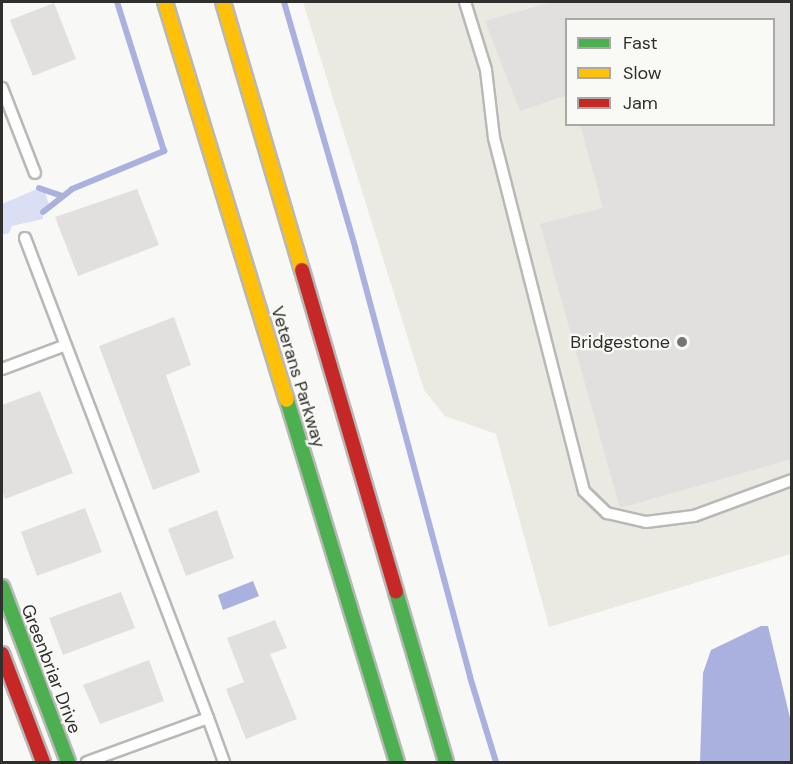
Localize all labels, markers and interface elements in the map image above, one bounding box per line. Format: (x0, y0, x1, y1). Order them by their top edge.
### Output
legend (565, 18, 775, 126)
text: Fast (623, 31, 658, 55)
text: Slow (623, 61, 662, 85)
text: Jam (623, 91, 658, 115)
street label: Veterans Parkway (266, 304, 330, 450)
place label: Bridgestone (570, 331, 670, 353)
marker: Bridgestone (675, 335, 689, 349)
street label: Greenbriar Drive (16, 601, 86, 737)

